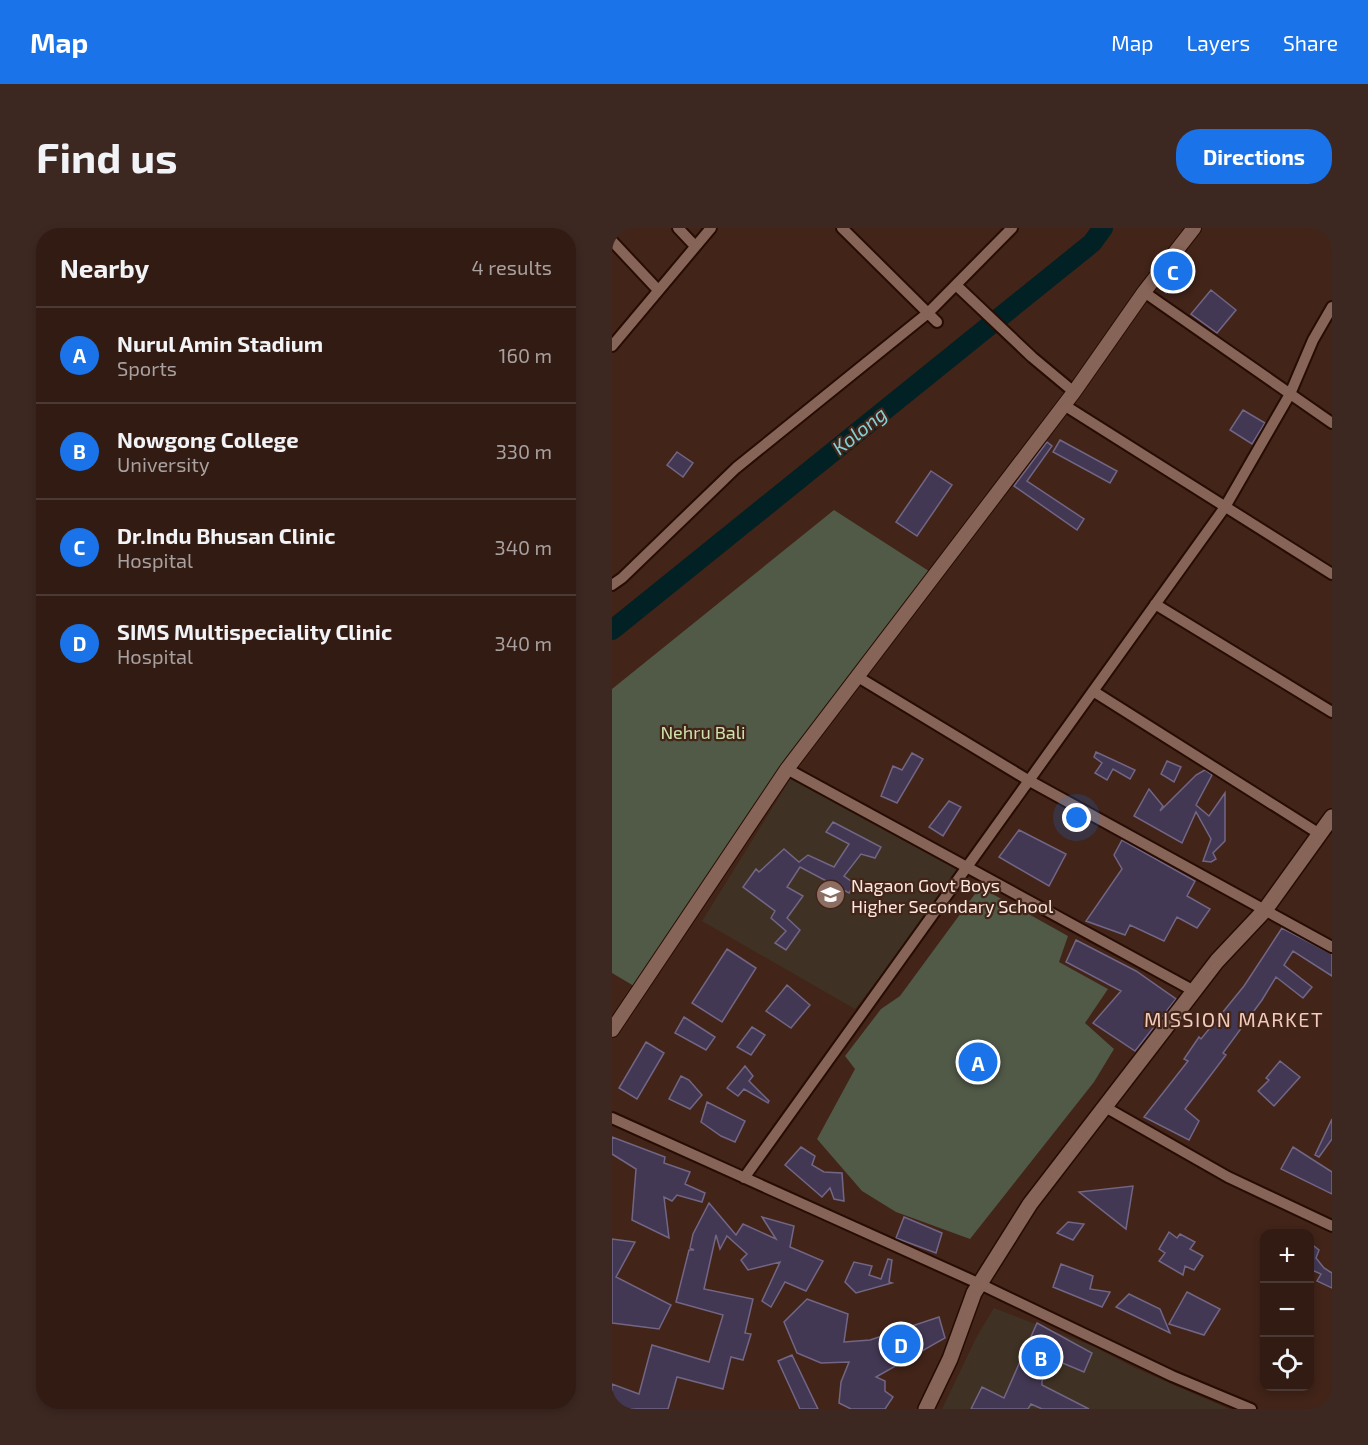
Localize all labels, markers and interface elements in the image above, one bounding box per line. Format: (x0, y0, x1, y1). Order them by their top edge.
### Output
text: Map (30, 25, 88, 59)
text: Map (1111, 30, 1153, 55)
text: Layers (1186, 30, 1250, 55)
text: Share (1283, 30, 1338, 55)
button: Directions (1176, 129, 1332, 184)
text: Find us (36, 131, 178, 181)
pin: C (1154, 248, 1192, 294)
text: Nearby (60, 252, 149, 283)
text: 4 results (472, 255, 552, 279)
text: Nurul Amin Stadium (117, 330, 323, 356)
text: A (73, 343, 86, 367)
text: 160 m (499, 343, 552, 367)
text: Sports (117, 356, 177, 380)
water label: Kolong (827, 401, 891, 459)
text: Nowgong College (117, 426, 299, 452)
text: B (73, 439, 86, 463)
text: 330 m (496, 439, 552, 463)
text: University (117, 452, 209, 476)
text: Dr.Indu Bhusan Clinic (117, 522, 335, 548)
text: C (74, 535, 85, 559)
text: 340 m (495, 535, 552, 559)
text: Hospital (117, 548, 193, 572)
text: SIMS Multispeciality Clinic (117, 618, 392, 644)
text: D (73, 631, 86, 655)
text: 340 m (495, 631, 552, 655)
text: Hospital (117, 644, 193, 668)
park label: Nehru Bali (660, 721, 746, 743)
your location (1062, 803, 1091, 832)
place label: Nagaon Govt Boys Higher Secondary School (851, 874, 1054, 917)
school or university icon: Nagaon Govt Boys Higher Secondary School (814, 879, 846, 911)
district label: MISSION MARKET (1144, 1007, 1324, 1031)
pin: A (958, 1040, 998, 1084)
map controls (1260, 1229, 1314, 1391)
button: + (1260, 1229, 1314, 1283)
button: − (1260, 1283, 1314, 1337)
pin: D (882, 1322, 920, 1366)
pin: B (1022, 1334, 1060, 1380)
button: locate (1260, 1337, 1314, 1391)

